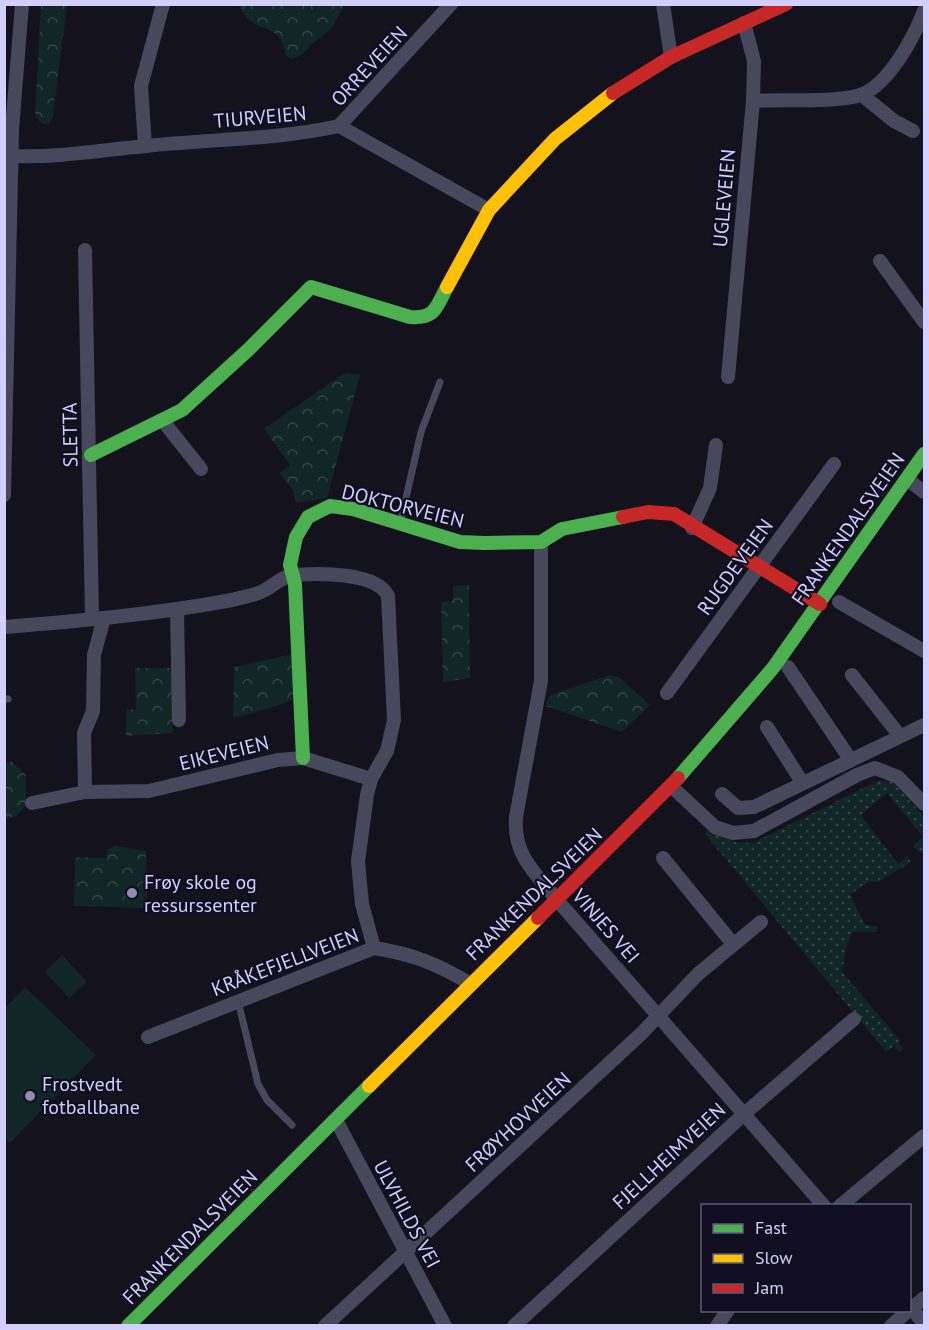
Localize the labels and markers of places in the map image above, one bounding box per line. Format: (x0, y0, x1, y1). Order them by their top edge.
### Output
place label: Frøy skole og ressurssenter (144, 869, 257, 918)
marker: Frøy skole og ressurssenter (125, 886, 139, 900)
place label: Frostvedt fotballbane (42, 1071, 140, 1120)
marker: Frostvedt fotballbane (23, 1089, 37, 1103)

